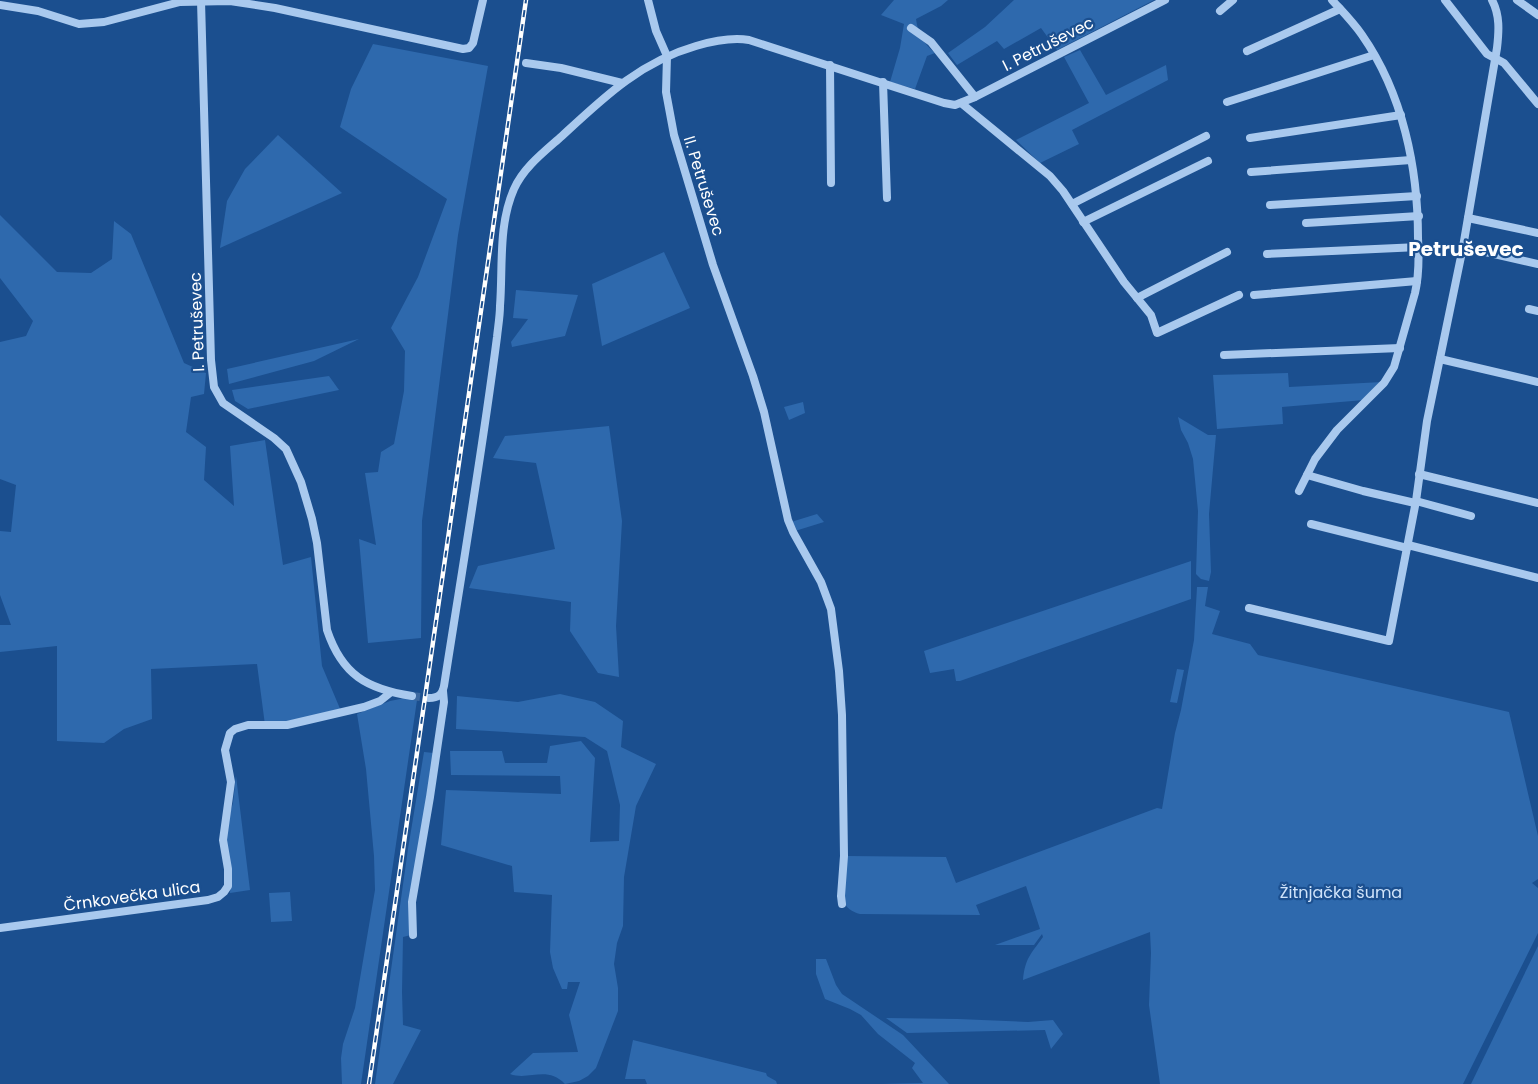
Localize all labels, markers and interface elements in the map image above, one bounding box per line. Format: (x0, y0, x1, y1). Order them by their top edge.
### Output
street label: I. Petruševec (998, 11, 1098, 77)
street label: II. Petruševec (678, 133, 730, 239)
district label: Petruševec (1408, 235, 1524, 263)
street label: I. Petruševec (184, 272, 210, 372)
street label: Črnkovečka ulica (62, 875, 202, 917)
park label: Žitnjačka šuma (1280, 881, 1402, 904)

